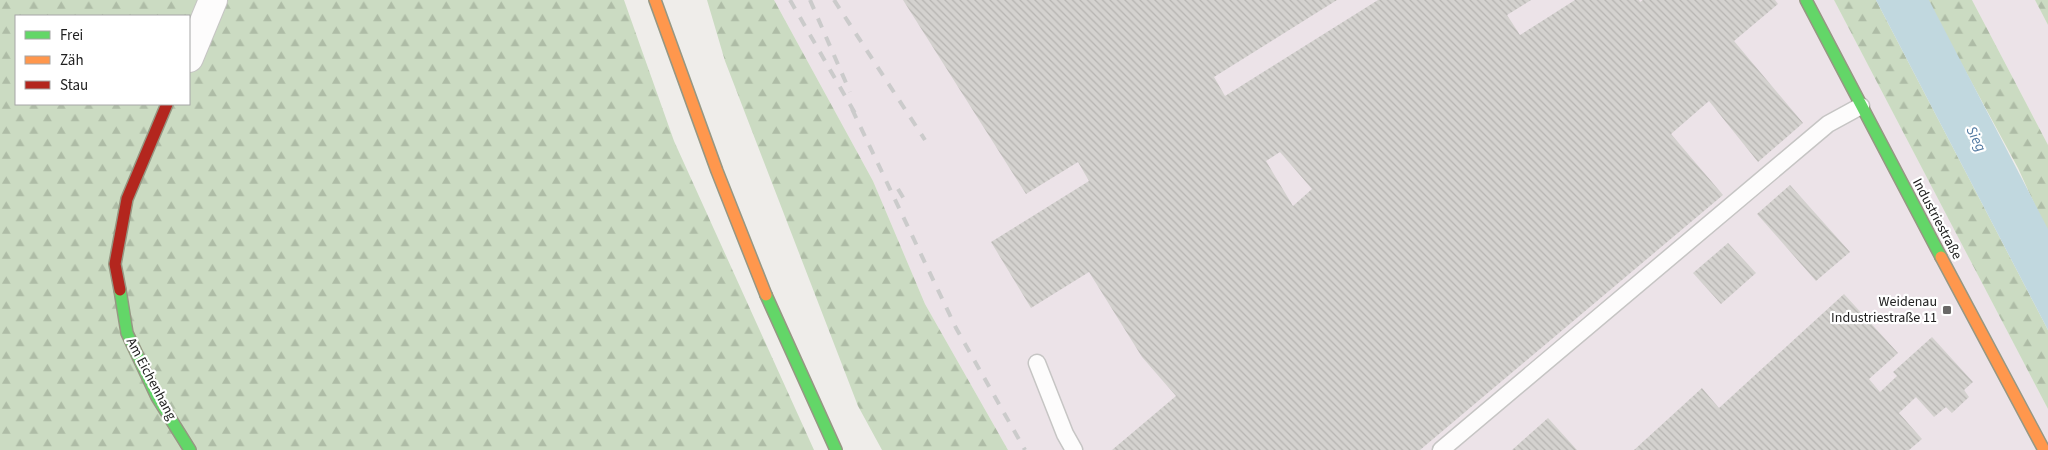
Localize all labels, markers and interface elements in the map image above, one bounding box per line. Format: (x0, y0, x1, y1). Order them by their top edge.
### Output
legend (15, 15, 190, 105)
text: Frei (60, 25, 83, 46)
text: Zäh (60, 50, 84, 71)
text: Stau (60, 75, 88, 96)
water label: Sieg (1961, 123, 1991, 156)
street label: Industriestraße (1907, 175, 1967, 263)
place label: Weidenau Industriestraße 11 (1831, 292, 1937, 328)
marker: Weidenau Industriestraße 11 (1941, 304, 1953, 316)
street label: Am Eichenhang (121, 334, 181, 424)

